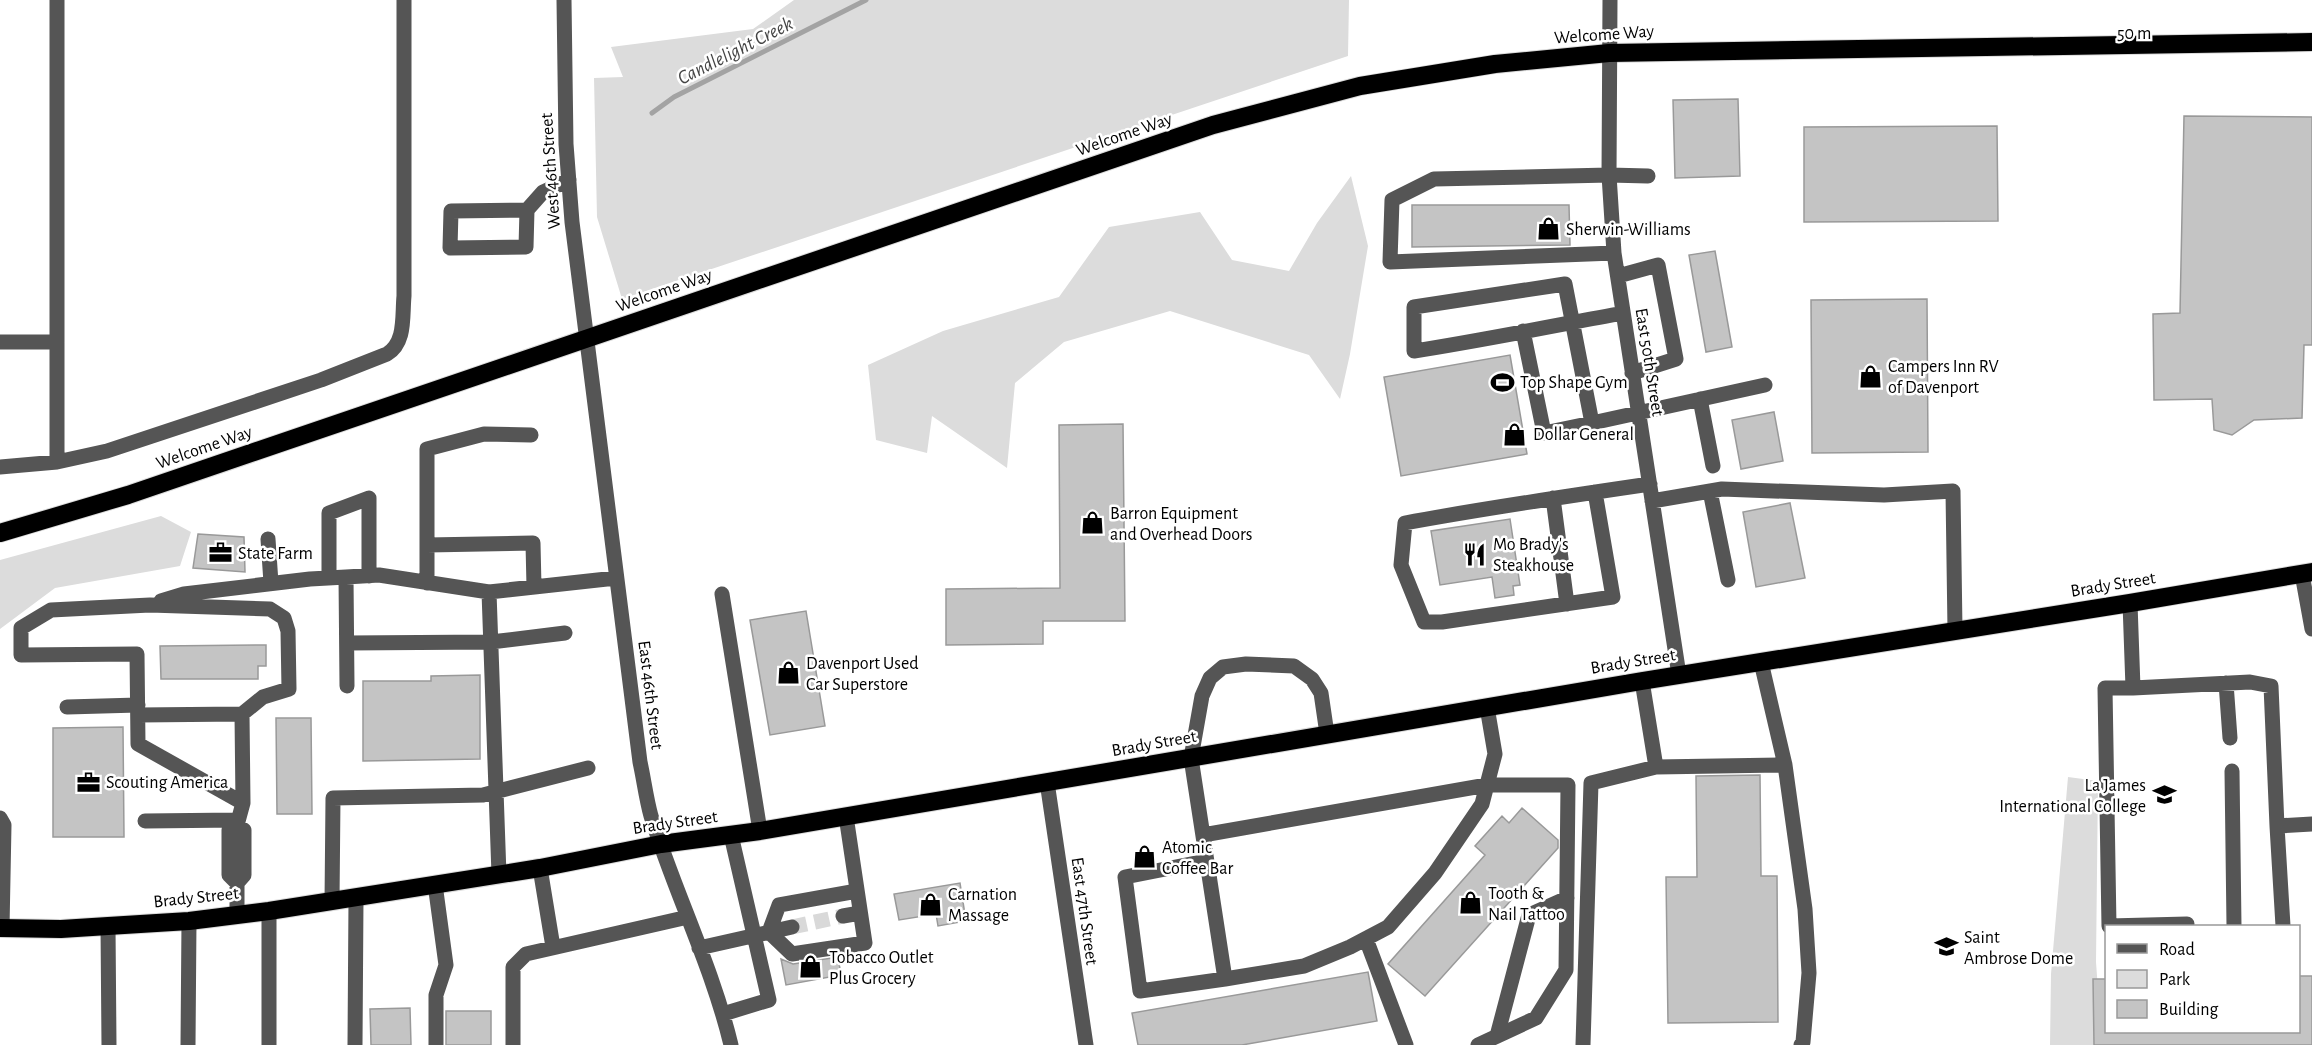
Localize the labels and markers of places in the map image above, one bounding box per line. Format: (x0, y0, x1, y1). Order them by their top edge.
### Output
shop icon: Sherwin-Williams (1535, 216, 1561, 242)
place label: Sherwin-Williams (1566, 221, 1691, 239)
place label: Campers Inn RV of Davenport (1888, 358, 1999, 397)
shop icon: Campers Inn RV of Davenport (1857, 363, 1883, 389)
sports icon: Top Shape Gym (1489, 369, 1515, 395)
place label: Top Shape Gym (1520, 374, 1628, 392)
shop icon: Dollar General (1502, 421, 1528, 447)
place label: Dollar General (1533, 426, 1634, 444)
place label: Barron Equipment and Overhead Doors (1110, 505, 1253, 544)
shop icon: Barron Equipment and Overhead Doors (1079, 510, 1105, 536)
place label: Mo Brady's Steakhouse (1493, 536, 1574, 575)
office icon: State Farm (207, 540, 233, 566)
restaurant icon: Mo Brady's Steakhouse (1462, 541, 1488, 567)
place label: State Farm (238, 545, 313, 563)
place label: Davenport Used Car Superstore (806, 655, 919, 694)
shop icon: Davenport Used Car Superstore (775, 660, 801, 686)
office icon: Scouting America (75, 769, 101, 795)
place label: Scouting America (106, 774, 228, 792)
place label: La James International College (1999, 777, 2146, 816)
school or university icon: La James International College (2151, 782, 2177, 808)
place label: Atomic Coffee Bar (1162, 839, 1233, 878)
shop icon: Atomic Coffee Bar (1131, 844, 1157, 870)
place label: Tooth & Nail Tattoo (1488, 885, 1565, 924)
place label: Carnation Massage (948, 886, 1017, 925)
shop icon: Tooth & Nail Tattoo (1457, 890, 1483, 916)
shop icon: Carnation Massage (917, 891, 943, 917)
place label: Saint Ambrose Dome (1964, 929, 2073, 968)
school or university icon: Saint Ambrose Dome (1933, 934, 1959, 960)
place label: Tobacco Outlet Plus Grocery (829, 949, 934, 988)
shop icon: Tobacco Outlet Plus Grocery (798, 954, 824, 980)

